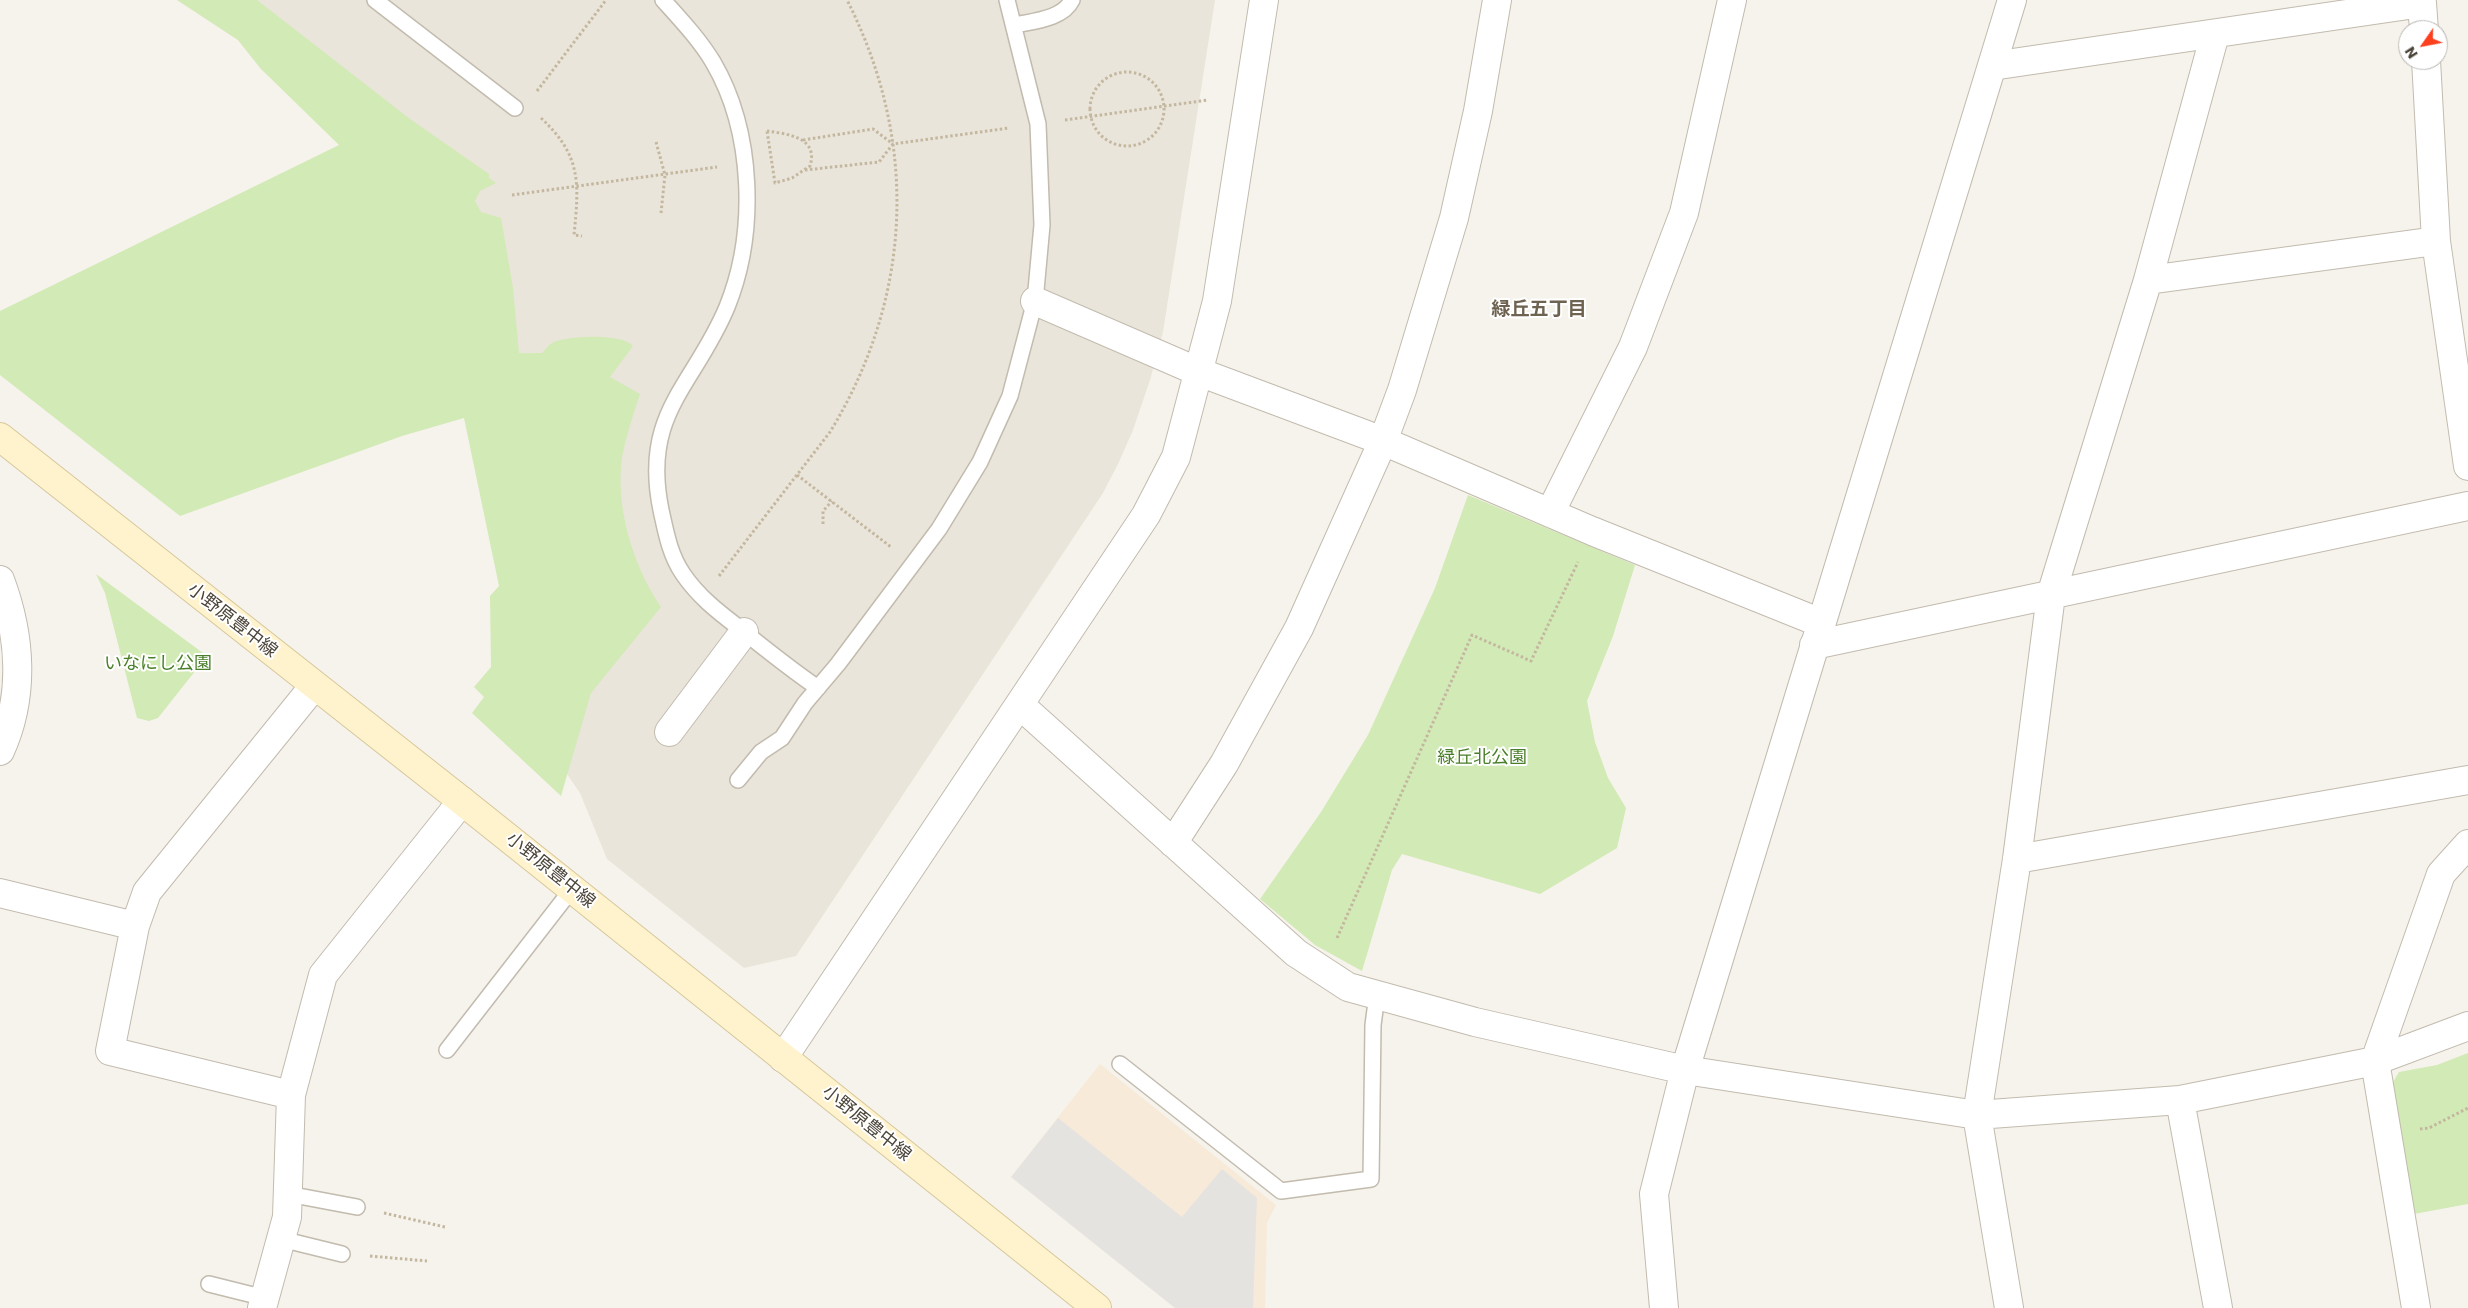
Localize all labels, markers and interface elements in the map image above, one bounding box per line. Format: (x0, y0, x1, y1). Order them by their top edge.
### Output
north arrow (2398, 20, 2448, 70)
text: N (2400, 43, 2423, 62)
district label: 緑丘五丁目 (1492, 299, 1586, 321)
street label: 小野原豊中線 (183, 579, 281, 663)
park label: いなにし公園 (104, 653, 212, 675)
park label: 緑丘北公園 (1437, 747, 1527, 769)
street label: 小野原豊中線 (501, 829, 599, 913)
street label: 小野原豊中線 (817, 1082, 915, 1166)

